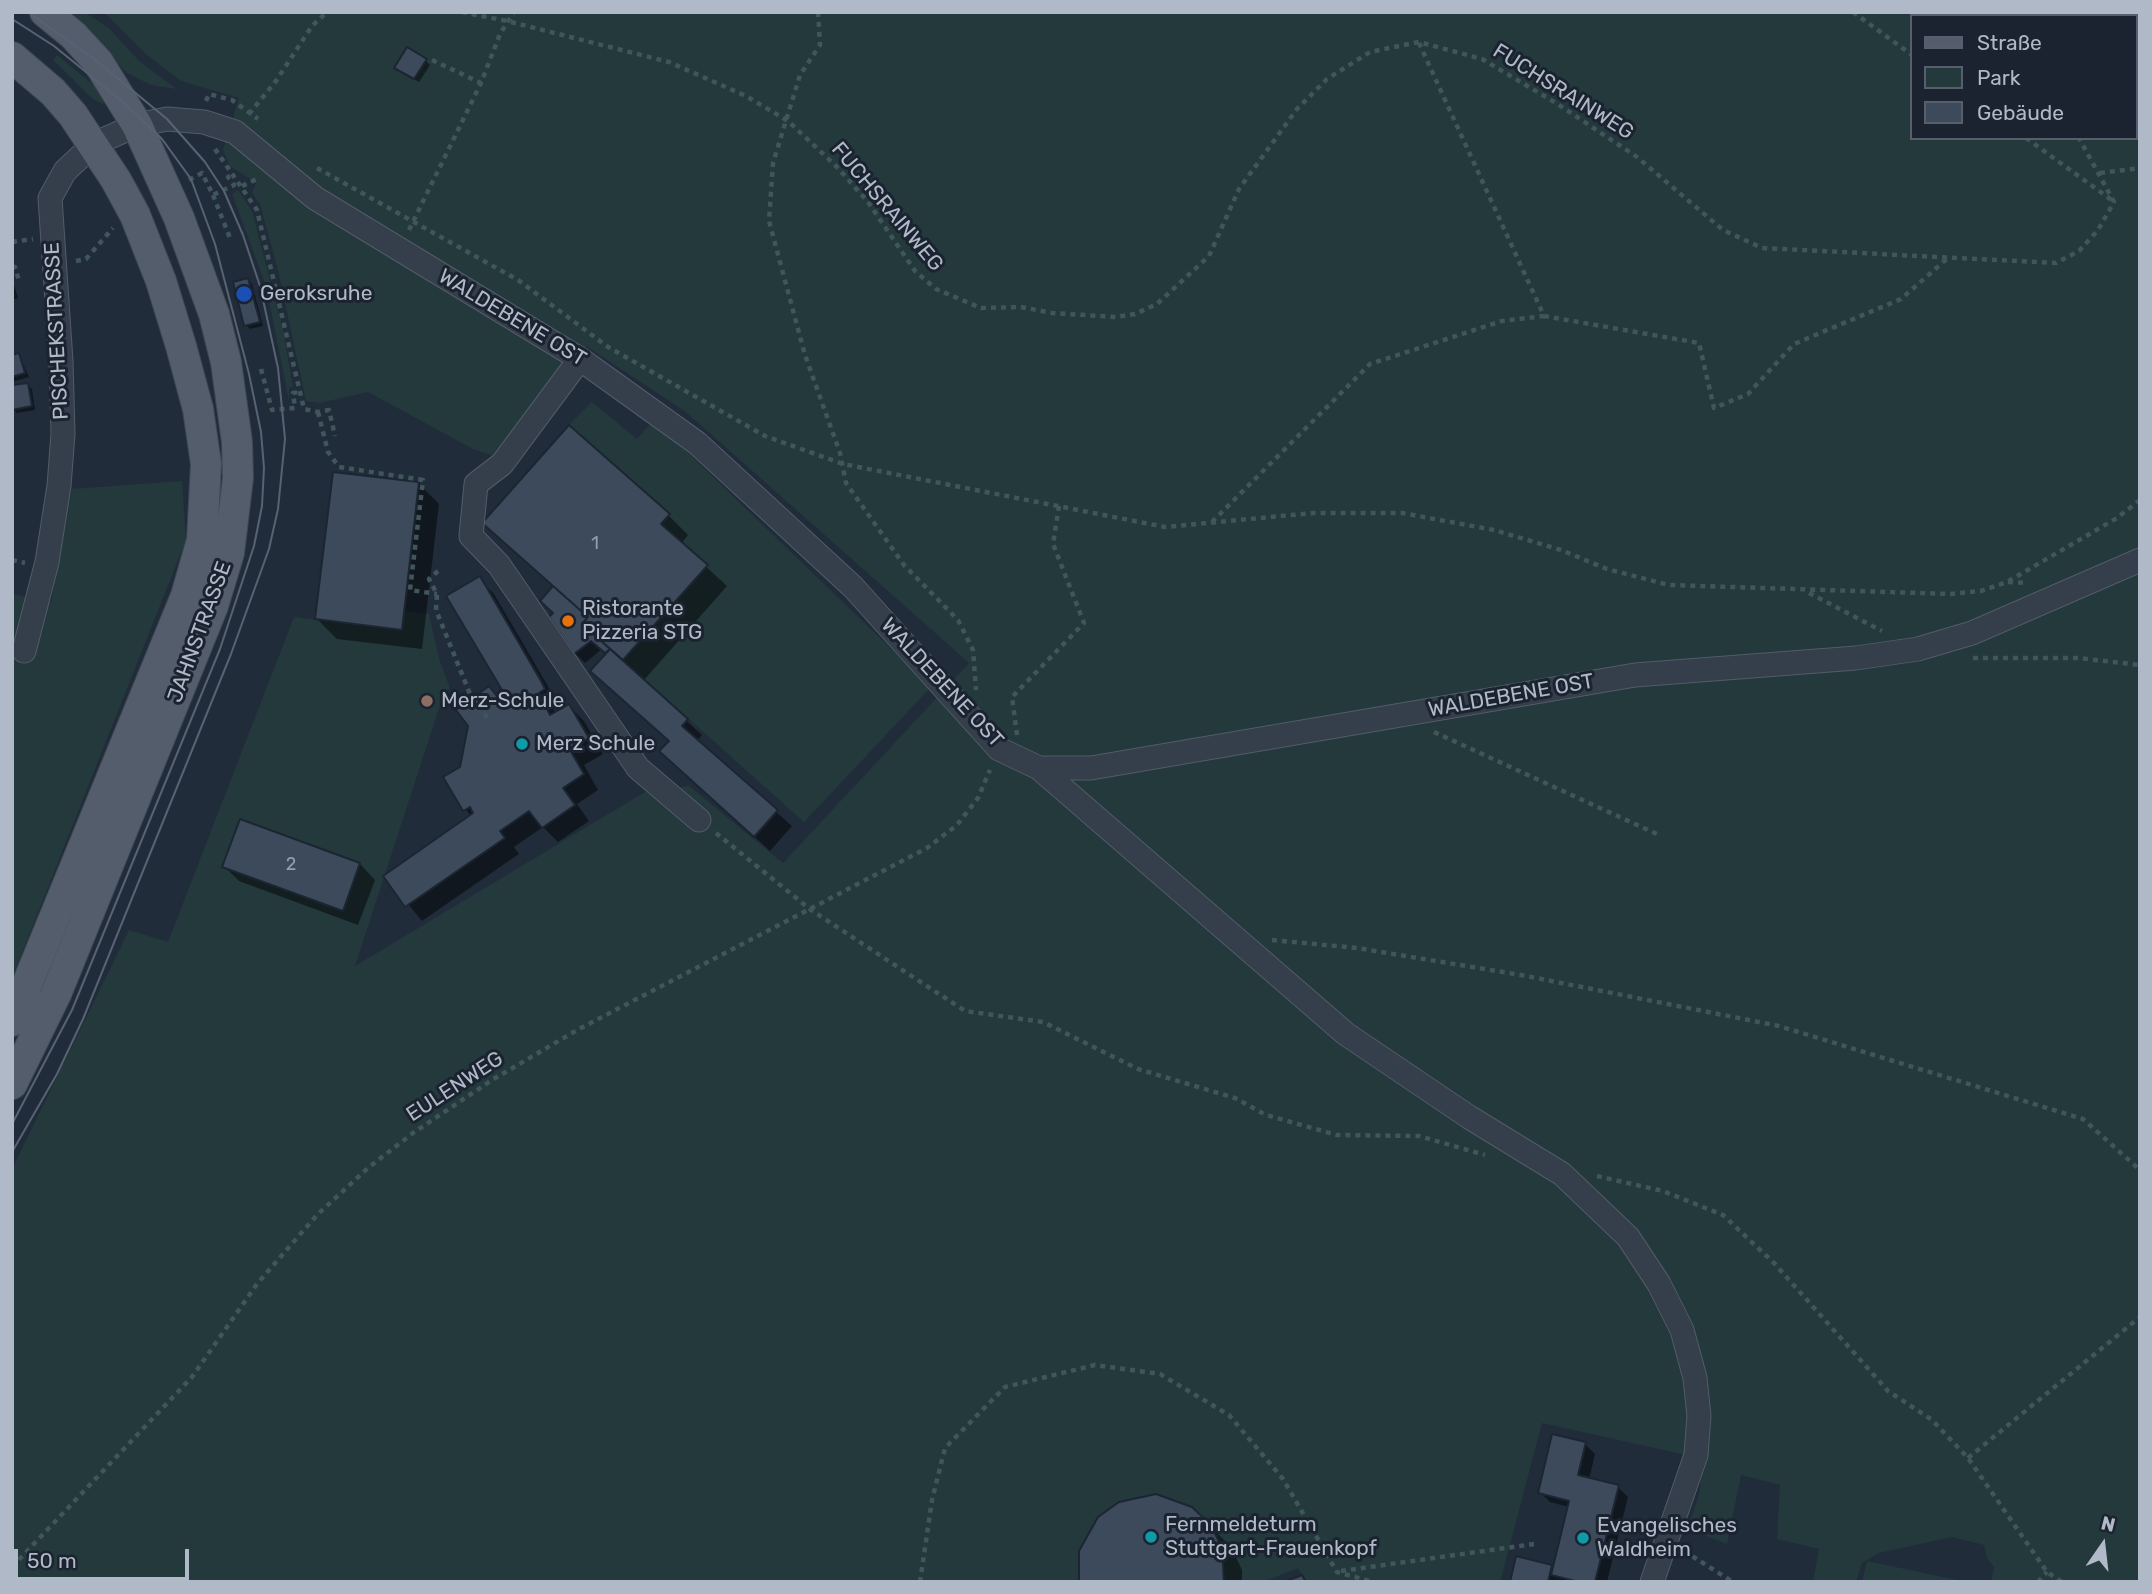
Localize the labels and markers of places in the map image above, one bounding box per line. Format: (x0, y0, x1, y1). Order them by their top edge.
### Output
place label: Geroksruhe (260, 281, 372, 307)
marker: Geroksruhe (234, 284, 254, 304)
place label: Ristorante Pizzeria STG (582, 596, 702, 646)
marker: Ristorante Pizzeria STG (560, 613, 576, 629)
place label: Merz-Schule (441, 688, 564, 714)
marker: Merz-Schule (419, 693, 435, 709)
place label: Merz Schule (536, 731, 655, 757)
marker: Merz Schule (514, 736, 530, 752)
place label: Fernmeldeturm Stuttgart-Frauenkopf (1165, 1512, 1377, 1562)
place label: Evangelisches Waldheim (1597, 1513, 1737, 1563)
marker: Fernmeldeturm Stuttgart-Frauenkopf (1143, 1529, 1159, 1545)
marker: Evangelisches Waldheim (1575, 1530, 1591, 1546)

